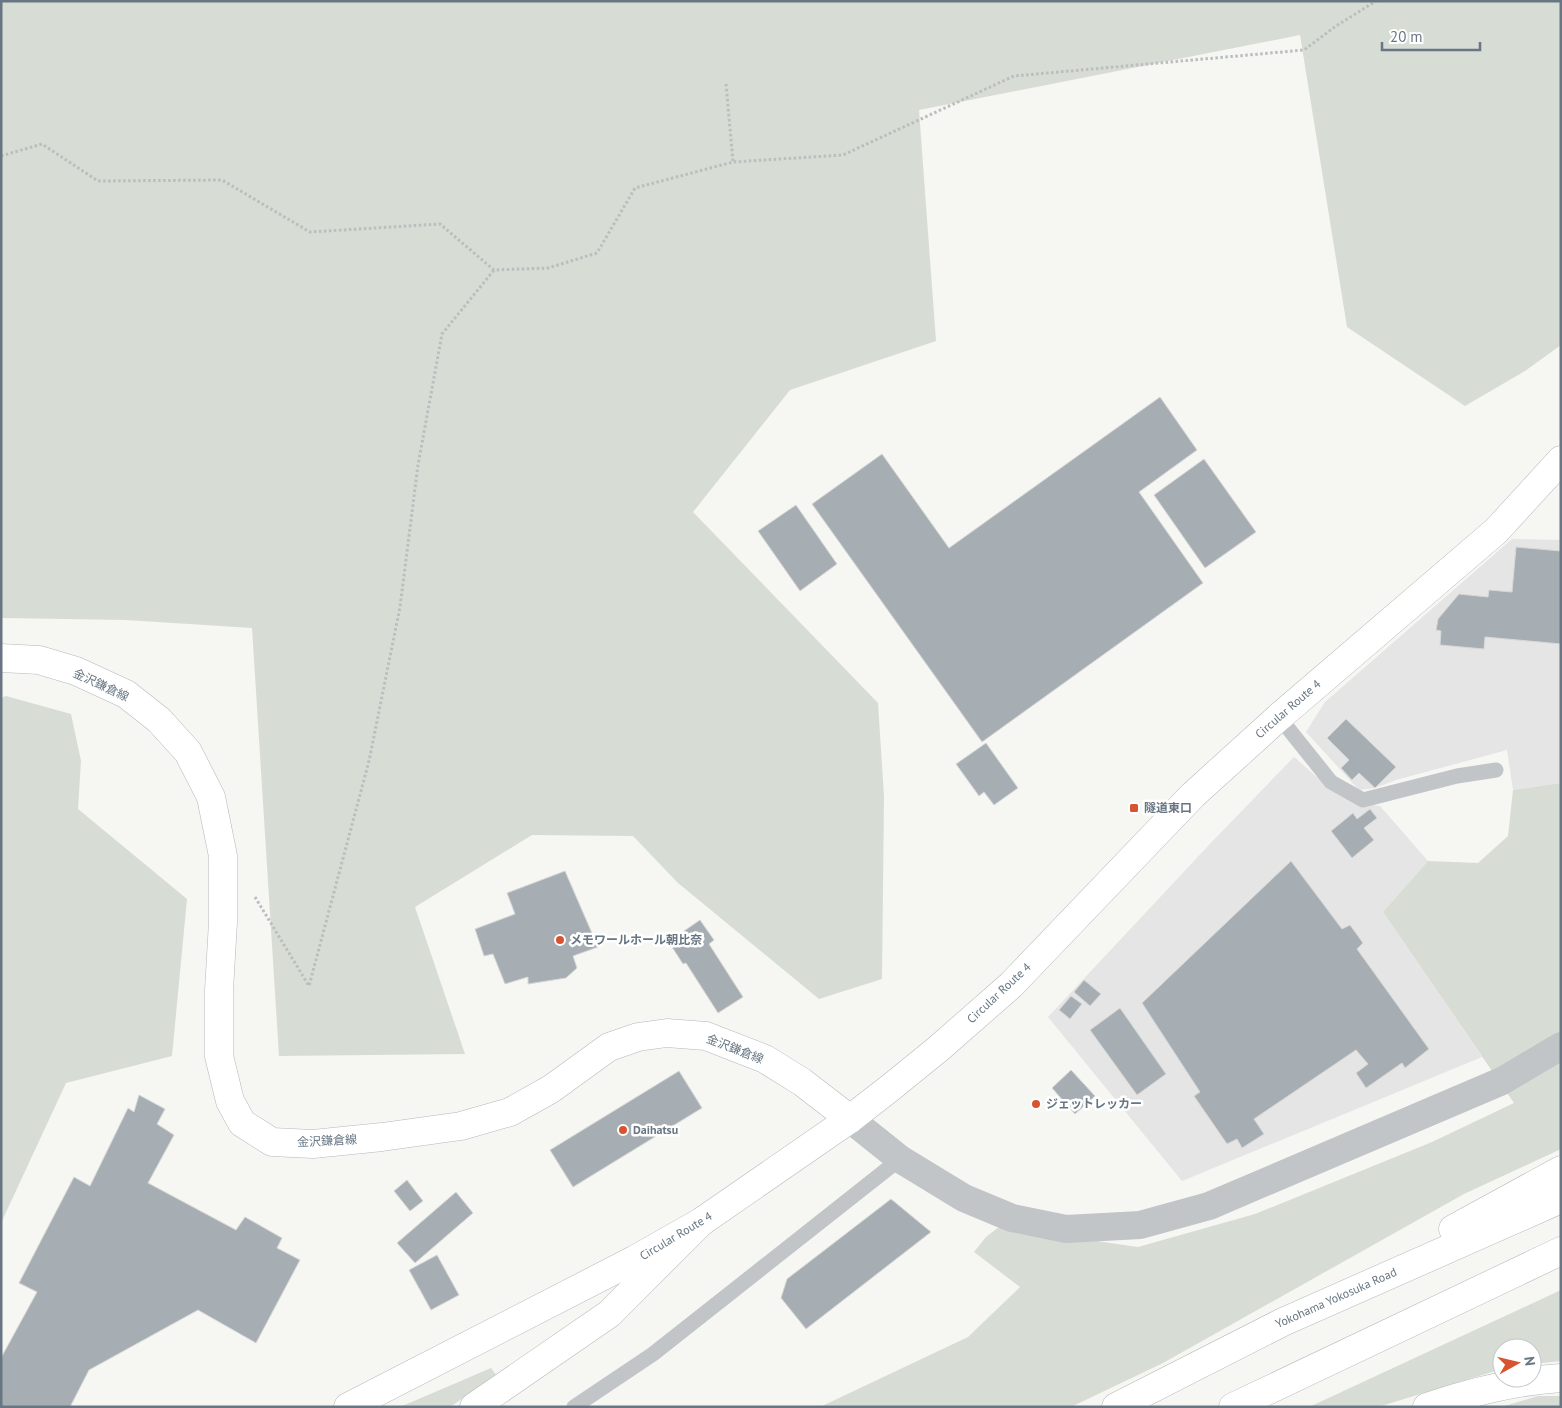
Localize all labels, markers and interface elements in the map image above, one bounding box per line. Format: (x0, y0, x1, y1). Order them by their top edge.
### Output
scale bar (1382, 20, 1480, 52)
text: 20 m (1390, 27, 1423, 46)
street label: 金沢鎌倉線 (71, 665, 132, 704)
street label: Circular Route 4 (1252, 676, 1324, 741)
place label: 隧道東口 (1144, 800, 1192, 815)
marker: 隧道東口 (1128, 802, 1140, 814)
place label: メモワールホール朝比奈 (570, 932, 702, 947)
marker: メモワールホール朝比奈 (554, 934, 566, 946)
street label: Circular Route 4 (964, 959, 1034, 1026)
street label: 金沢鎌倉線 (704, 1031, 766, 1066)
place label: ジェットレッカー (1046, 1096, 1142, 1111)
marker: ジェットレッカー (1030, 1098, 1042, 1110)
place label: Daihatsu (633, 1122, 678, 1137)
marker: Daihatsu (617, 1124, 629, 1136)
street label: 金沢鎌倉線 (297, 1131, 357, 1150)
street label: Circular Route 4 (637, 1208, 715, 1263)
street label: Yokohama Yokosuka Road (1273, 1264, 1399, 1331)
north arrow (1492, 1338, 1542, 1388)
text: N (1520, 1355, 1539, 1367)

